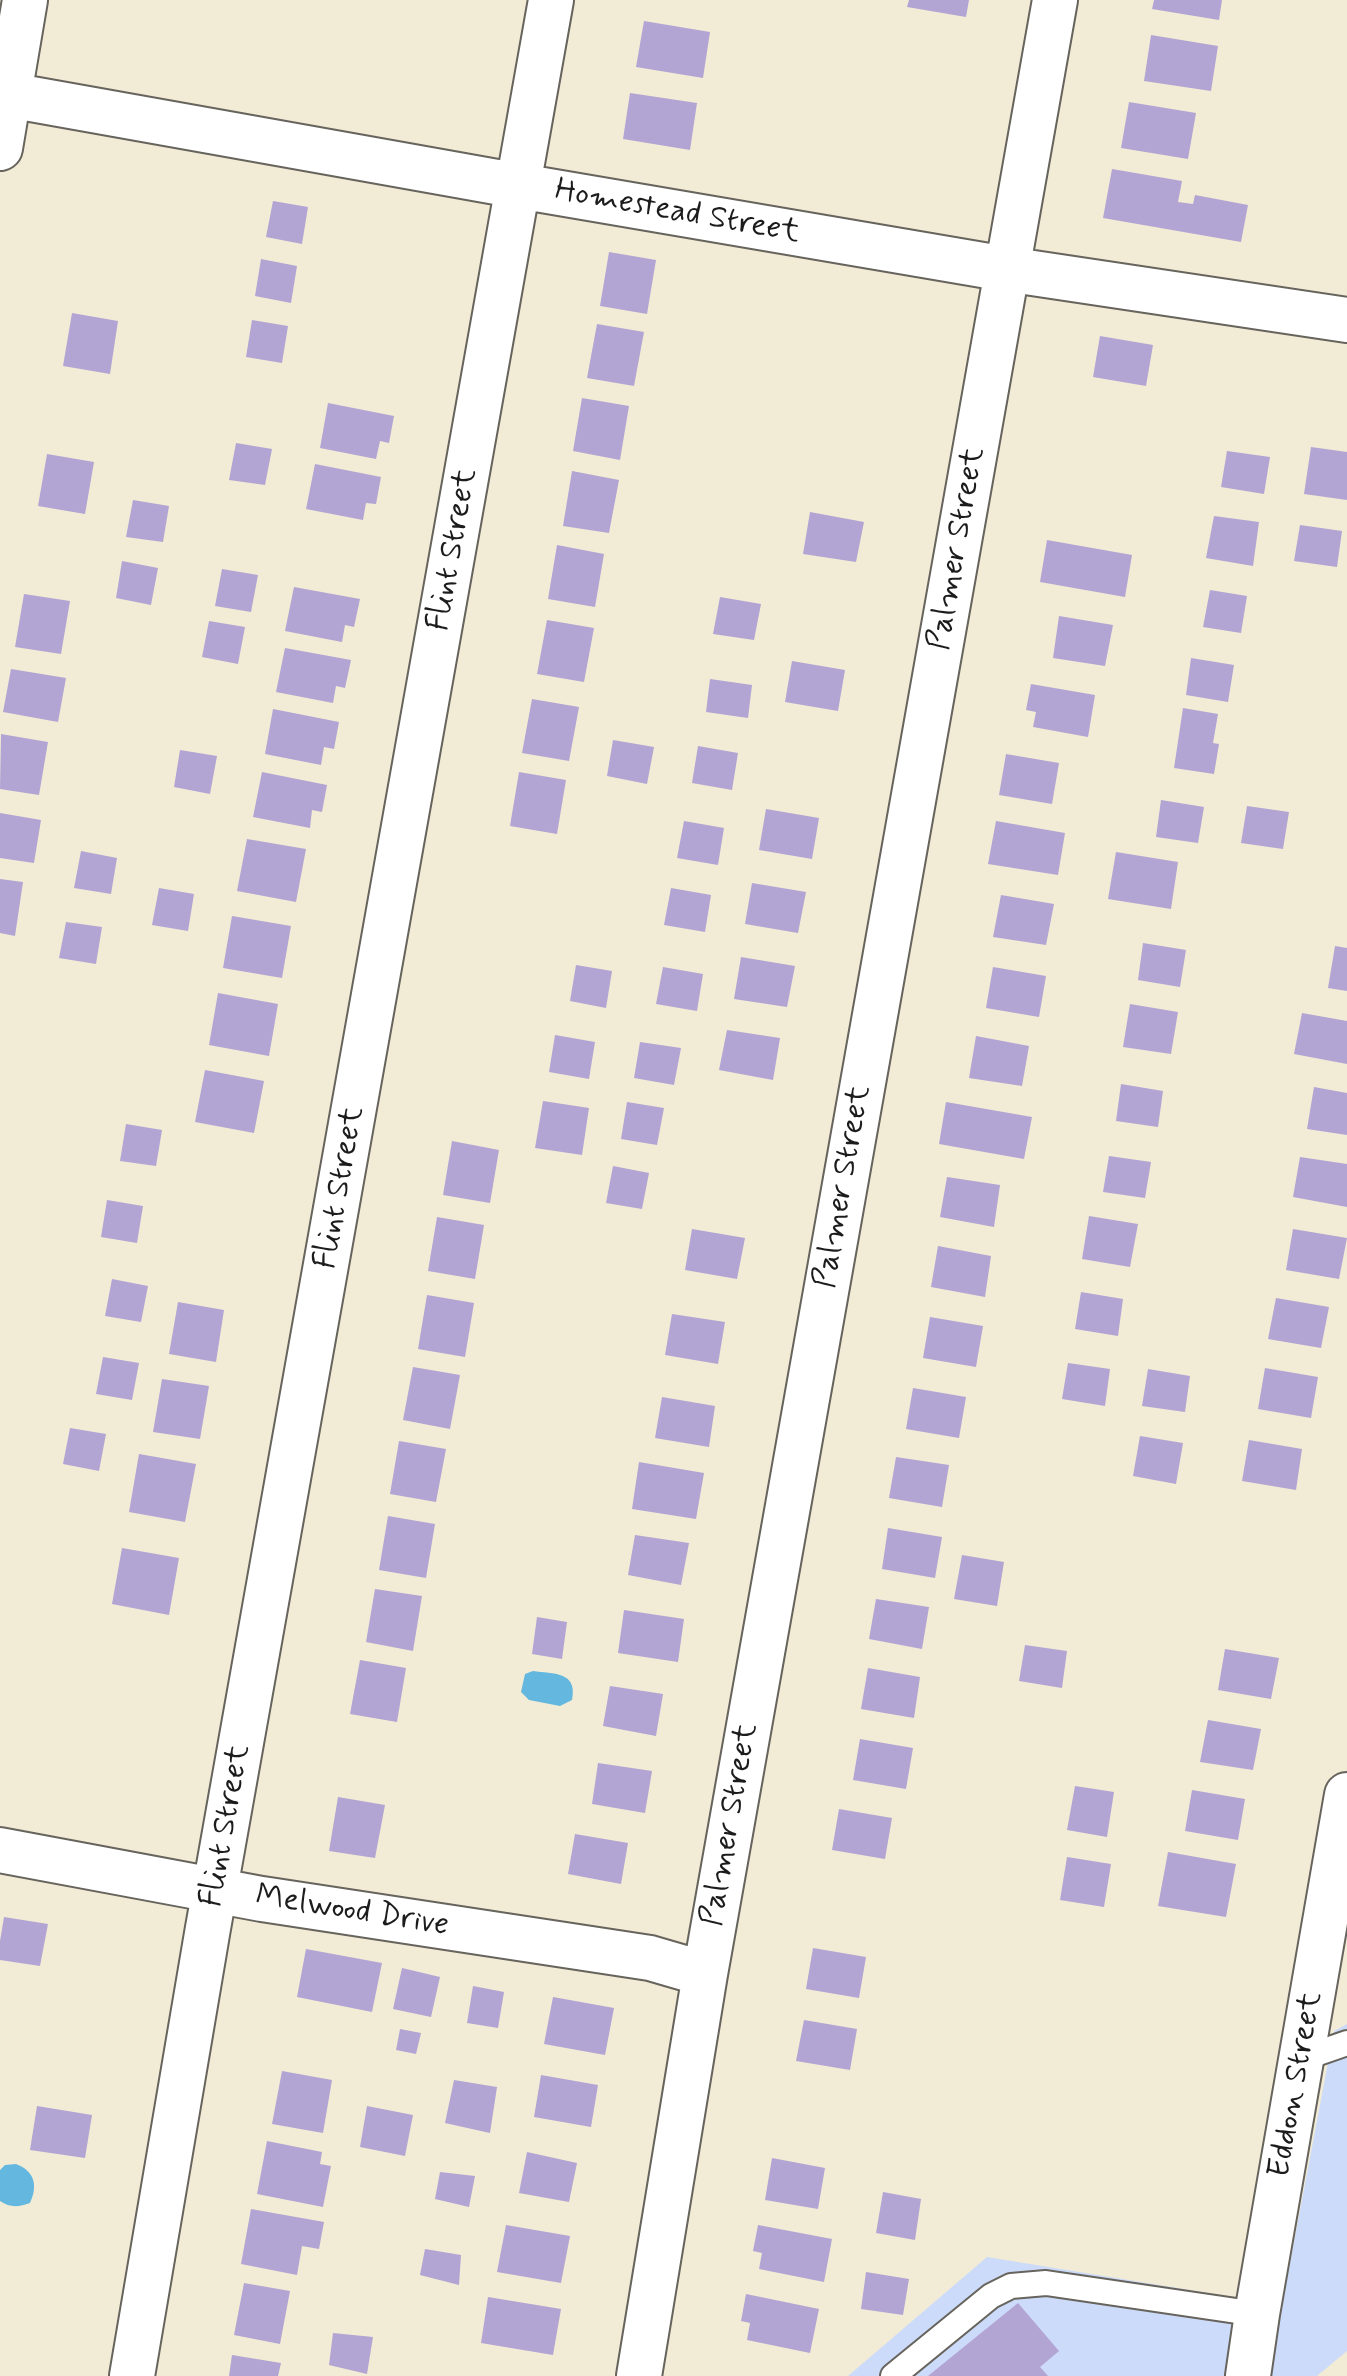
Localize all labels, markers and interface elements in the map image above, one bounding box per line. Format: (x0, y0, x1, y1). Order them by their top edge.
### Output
street label: Homestead Street (552, 173, 802, 253)
street label: Palmer Street (921, 445, 995, 653)
street label: Flint Street (421, 466, 487, 634)
street label: Palmer Street (807, 1083, 881, 1291)
street label: Flint Street (308, 1104, 374, 1272)
street label: Palmer Street (694, 1721, 768, 1929)
street label: Flint Street (194, 1742, 260, 1910)
street label: Melwood Drive (253, 1878, 451, 1946)
street label: Eddon Street (1262, 1989, 1332, 2181)

